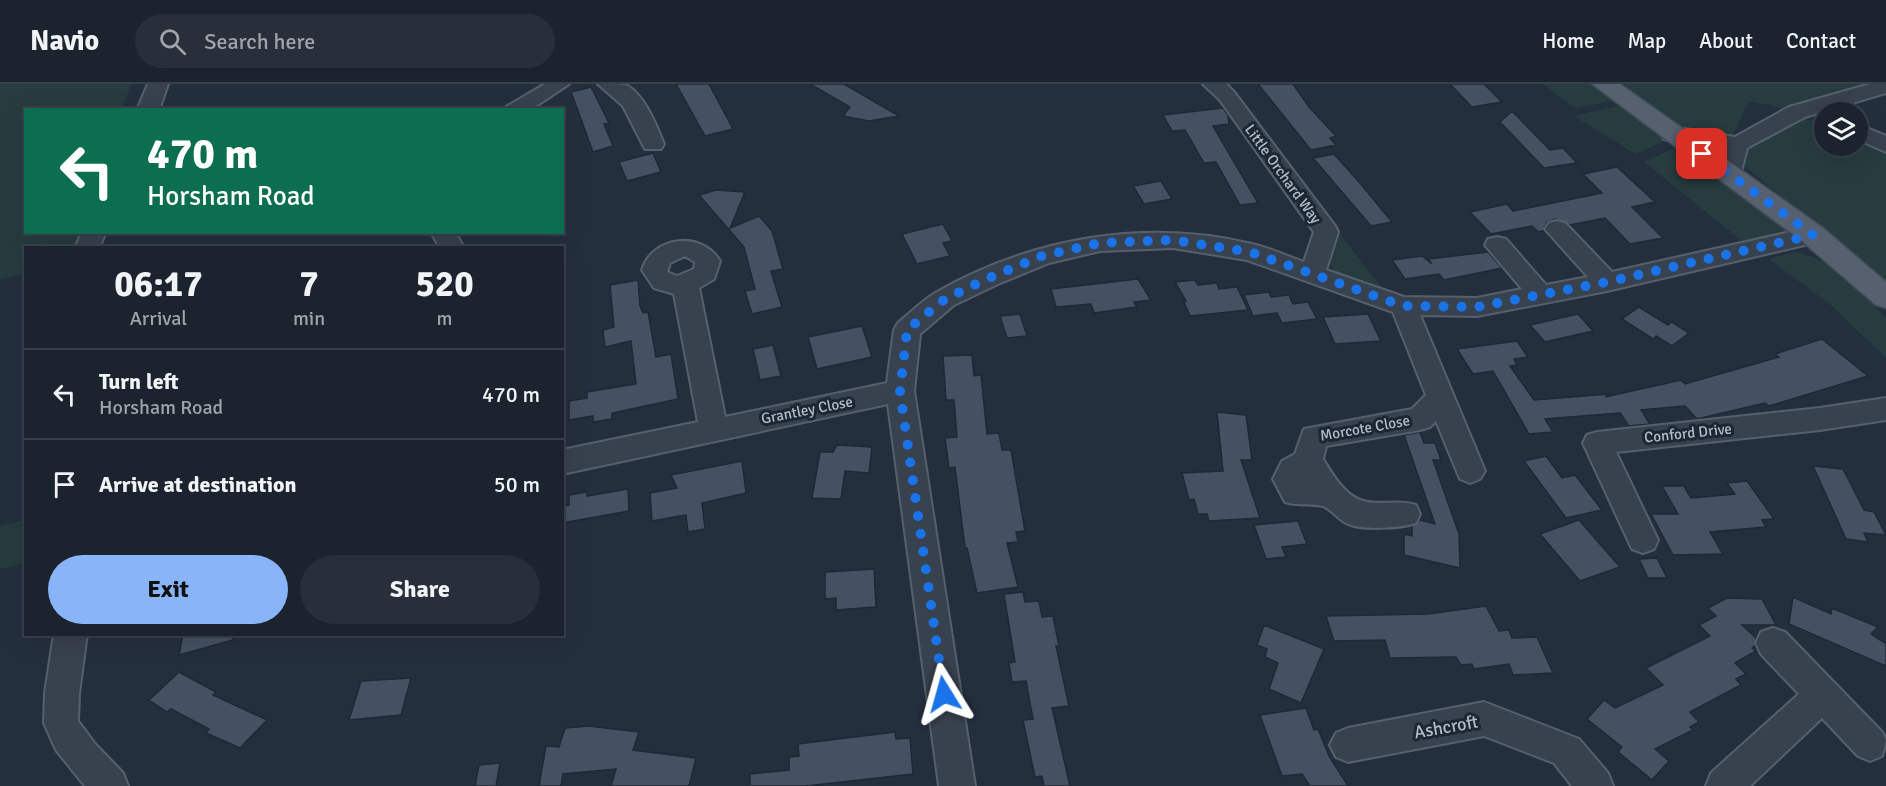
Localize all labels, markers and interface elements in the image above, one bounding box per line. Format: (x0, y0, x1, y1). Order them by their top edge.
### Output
search box (135, 14, 555, 68)
text: Navio (30, 24, 99, 58)
icon: search (156, 25, 189, 58)
text: Search here (204, 28, 315, 55)
text: Home (1542, 28, 1595, 54)
text: Map (1628, 28, 1666, 54)
text: About (1699, 28, 1753, 54)
text: Contact (1786, 28, 1856, 54)
map controls (1814, 102, 1868, 156)
button: layers (1814, 102, 1868, 156)
street label: Little Orchard Way (1241, 121, 1325, 227)
pin (1676, 128, 1727, 179)
text: 470 m (147, 129, 258, 180)
icon: left (48, 132, 126, 210)
icon: arrive (1685, 137, 1718, 170)
text: Horsham Road (147, 180, 315, 213)
text: 06:17 (114, 262, 203, 307)
text: 7 (299, 262, 319, 307)
text: 520 (415, 262, 474, 307)
text: Arrival (130, 306, 187, 331)
text: min (293, 306, 325, 331)
text: m (437, 306, 453, 331)
text: Turn left (99, 368, 179, 395)
icon: left (48, 378, 81, 411)
text: 470 m (482, 381, 540, 408)
street label: Grantley Close (760, 392, 854, 428)
text: Horsham Road (99, 395, 223, 420)
street label: Morcote Close (1319, 411, 1411, 445)
street label: Conford Drive (1643, 419, 1733, 447)
icon: arrive (48, 468, 81, 501)
text: Arrive at destination (99, 471, 296, 498)
text: 50 m (494, 471, 540, 498)
button: Exit (48, 555, 288, 624)
button: Share (300, 555, 540, 624)
position arrow (912, 662, 976, 726)
street label: Ashcroft (1412, 711, 1480, 743)

